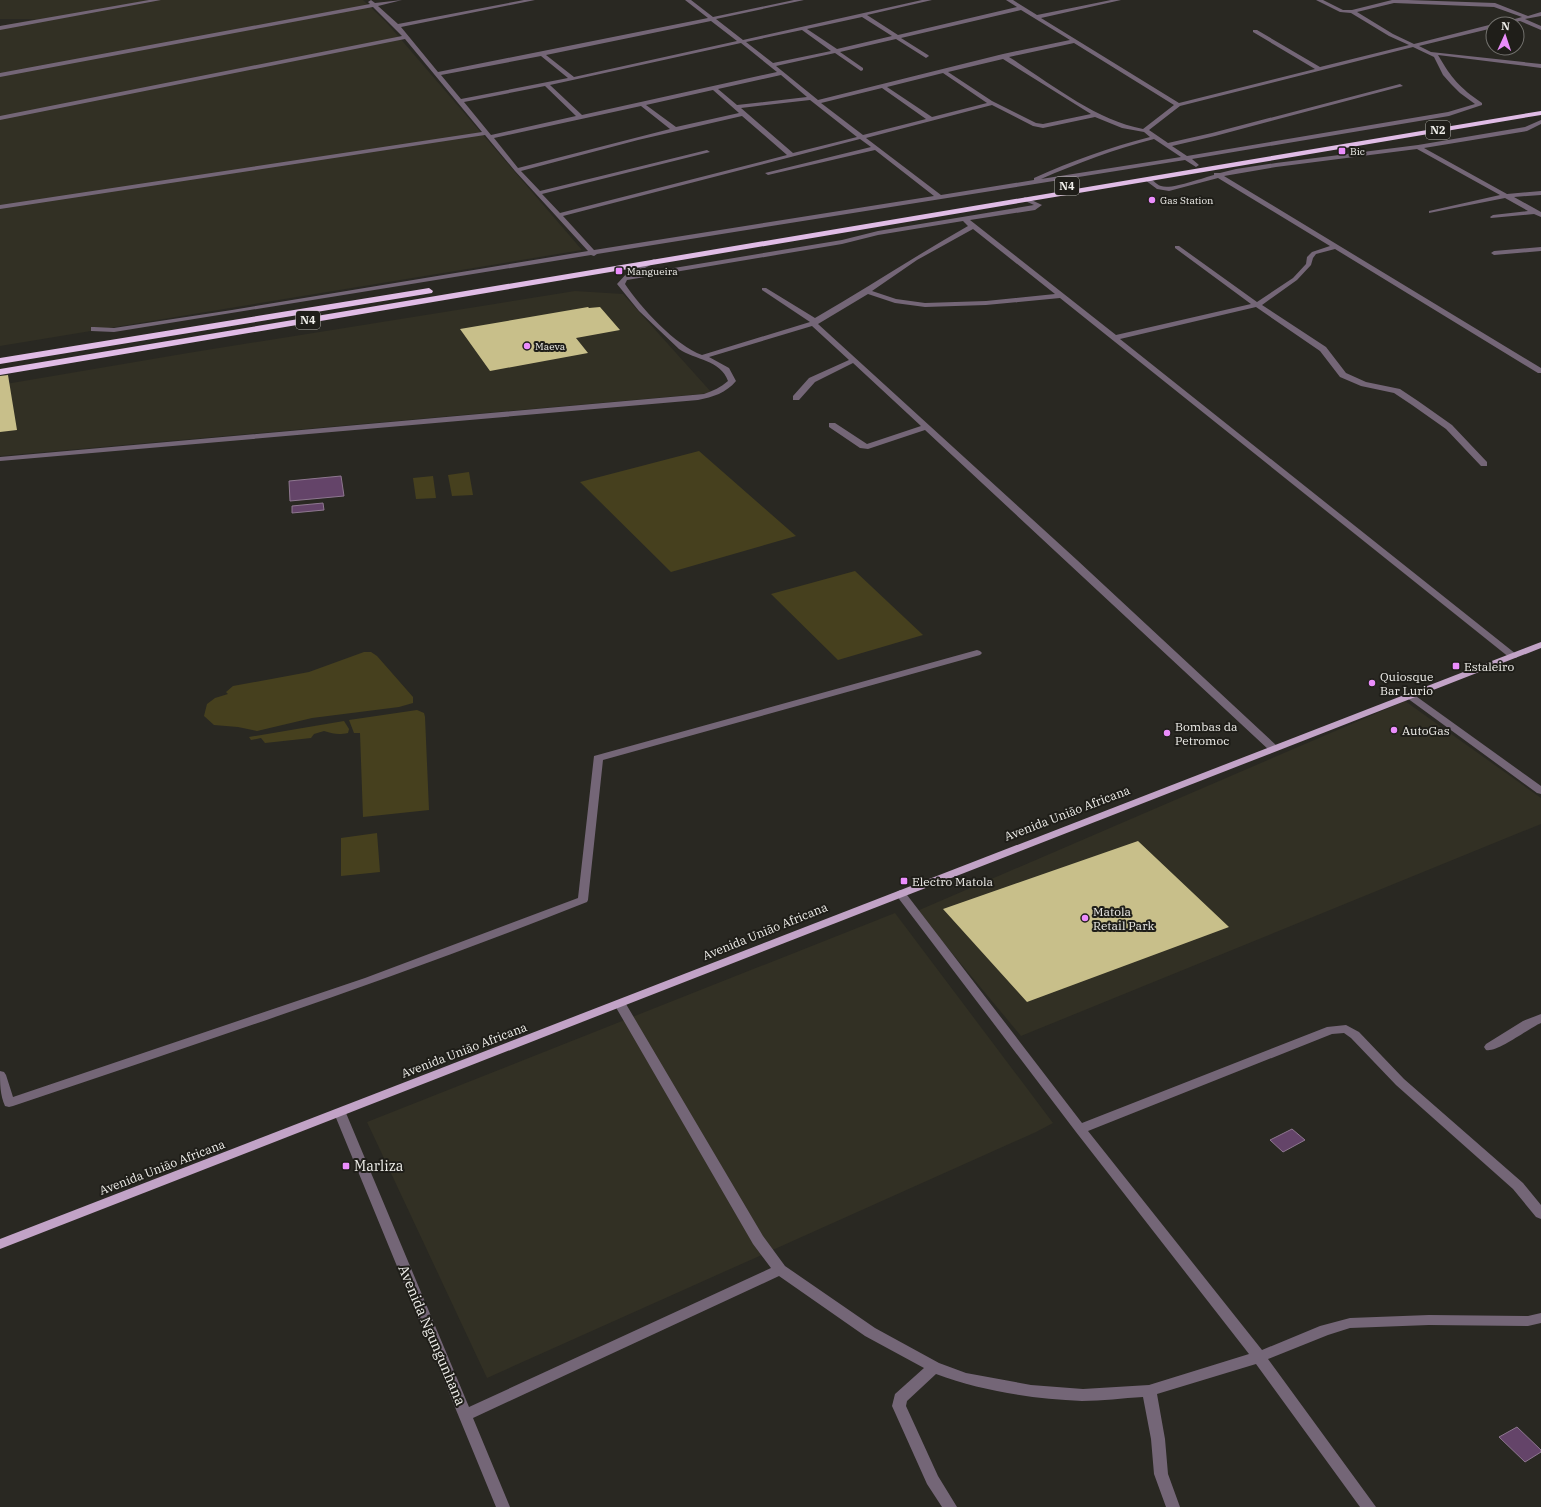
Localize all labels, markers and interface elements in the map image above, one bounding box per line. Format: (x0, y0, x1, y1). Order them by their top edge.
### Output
north arrow (1485, 16, 1525, 56)
text: N (1501, 19, 1511, 33)
road number: N2 (1426, 121, 1450, 139)
place label: Bic (1350, 145, 1365, 158)
marker: Bic (1337, 146, 1347, 156)
road number: N4 (1055, 177, 1079, 195)
place label: Gas Station (1160, 194, 1214, 207)
marker: Gas Station (1147, 195, 1157, 205)
place label: Mangueira (627, 265, 678, 278)
marker: Mangueira (614, 266, 624, 276)
road number: N4 (296, 311, 320, 329)
place label: Maeva (535, 340, 566, 353)
marker: Maeva (522, 341, 532, 351)
place label: Estaleiro (1464, 659, 1514, 674)
marker: Estaleiro (1451, 661, 1461, 671)
place label: Quiosque Bar Lurio (1380, 669, 1433, 698)
marker: Quiosque Bar Lurio (1367, 678, 1377, 688)
place label: Bombas da Petromoc (1175, 719, 1238, 748)
place label: AutoGas (1402, 723, 1450, 738)
marker: AutoGas (1389, 725, 1399, 735)
marker: Bombas da Petromoc (1162, 728, 1172, 738)
street label: Avenida União Africana (1002, 782, 1132, 844)
place label: Electro Matola (912, 874, 994, 889)
marker: Electro Matola (899, 876, 909, 886)
street label: Avenida União Africana (700, 899, 830, 963)
place label: Matola Retail Park (1093, 904, 1154, 933)
marker: Matola Retail Park (1080, 913, 1090, 923)
street label: Avenida União Africana (399, 1019, 529, 1081)
street label: Avenida União Africana (97, 1136, 227, 1198)
place label: Marliza (354, 1157, 404, 1175)
marker: Marliza (341, 1161, 351, 1171)
street label: Avenida Ngungunhana (394, 1262, 470, 1408)

